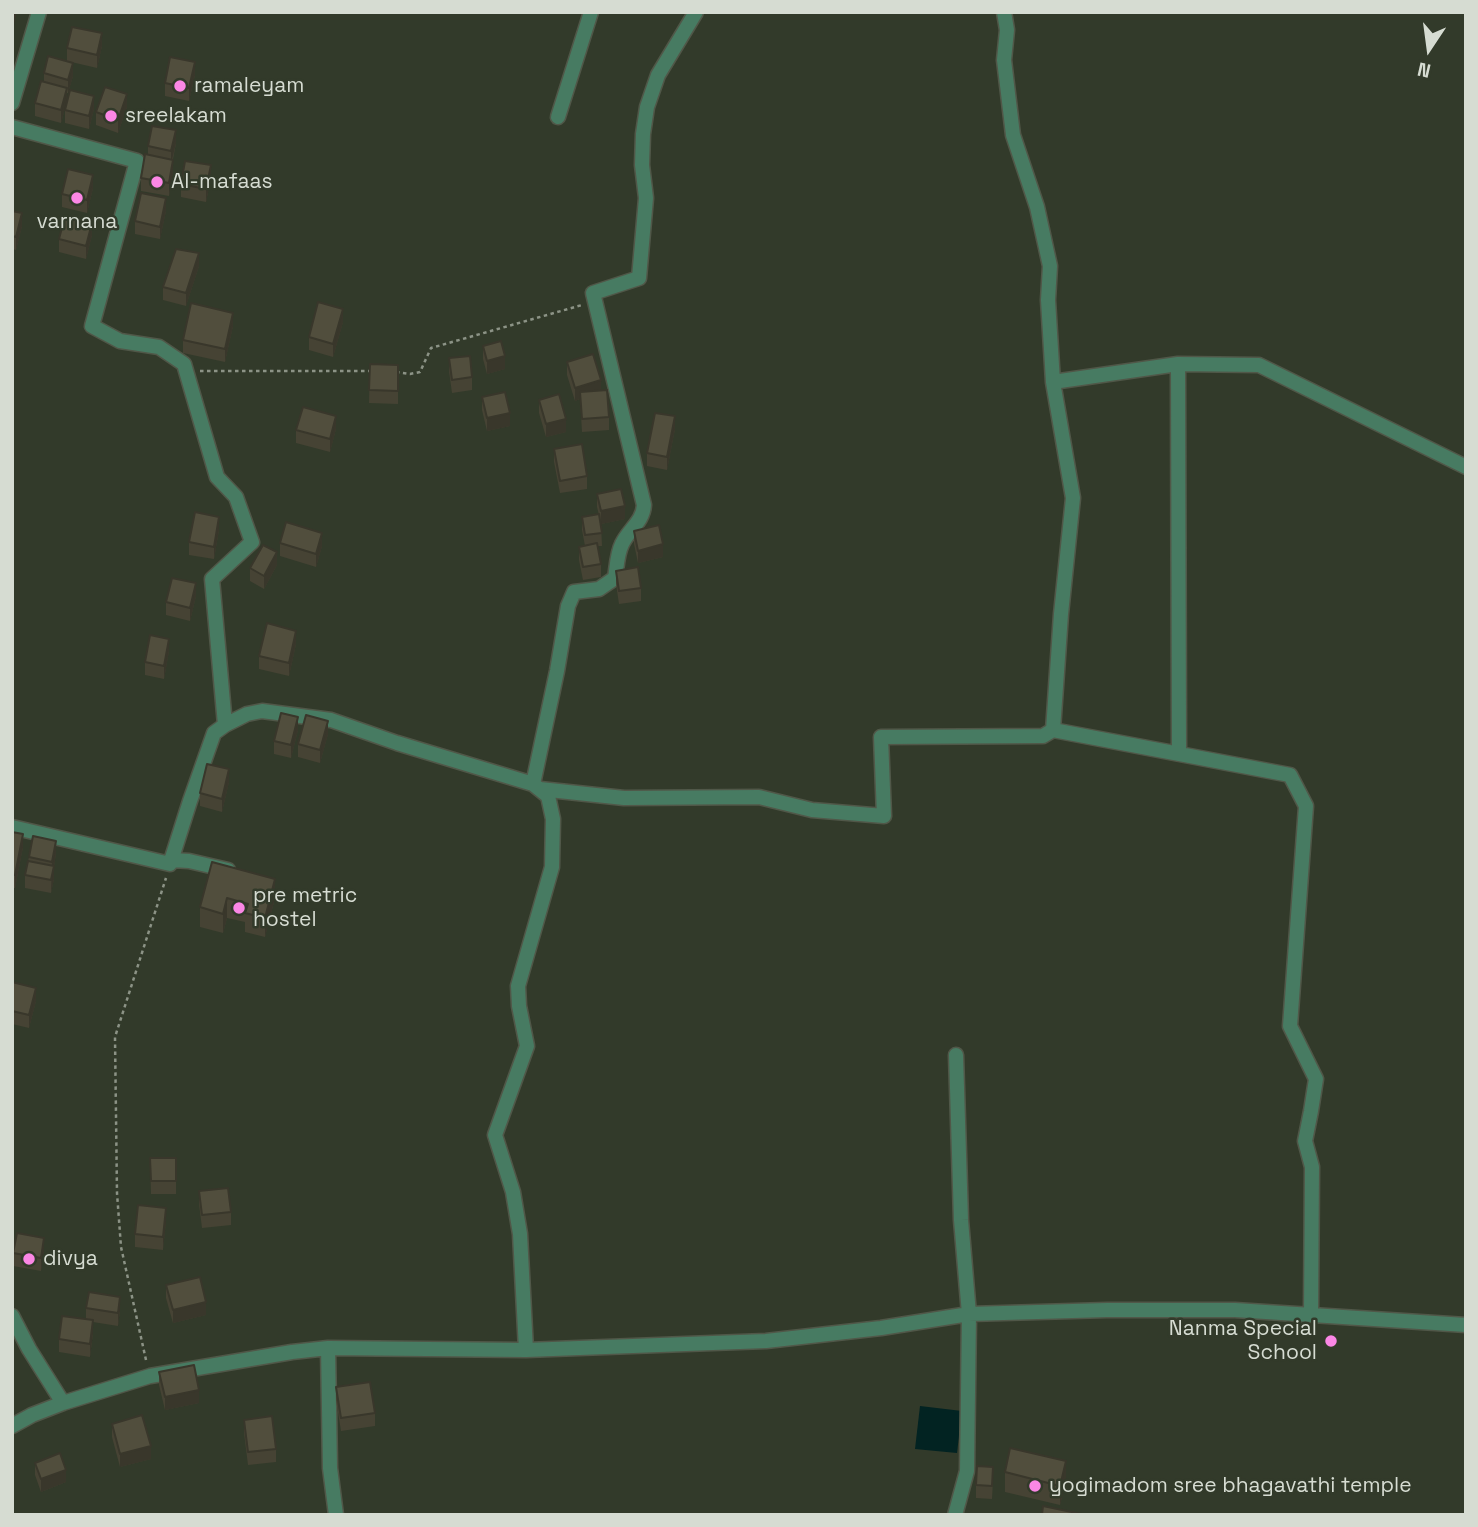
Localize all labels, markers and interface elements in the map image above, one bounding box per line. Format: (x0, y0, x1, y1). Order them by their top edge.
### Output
north arrow (1394, 14, 1464, 84)
text: N (1415, 56, 1433, 84)
place label: ramaleyam (194, 73, 304, 99)
marker: ramaleyam (172, 78, 188, 94)
place label: sreelakam (125, 103, 227, 129)
marker: sreelakam (103, 108, 119, 124)
place label: Al-mafaas (171, 169, 273, 195)
marker: Al-mafaas (149, 174, 165, 190)
marker: varnana (69, 190, 85, 206)
place label: varnana (37, 209, 117, 235)
place label: pre metric hostel (253, 883, 357, 933)
marker: pre metric hostel (231, 900, 247, 916)
place label: divya (43, 1246, 98, 1272)
marker: divya (21, 1251, 37, 1267)
place label: Nanma Special School (1169, 1316, 1317, 1366)
marker: Nanma Special School (1323, 1333, 1339, 1349)
place label: yogimadom sree bhagavathi temple (1049, 1473, 1412, 1499)
marker: yogimadom sree bhagavathi temple (1027, 1478, 1043, 1494)

